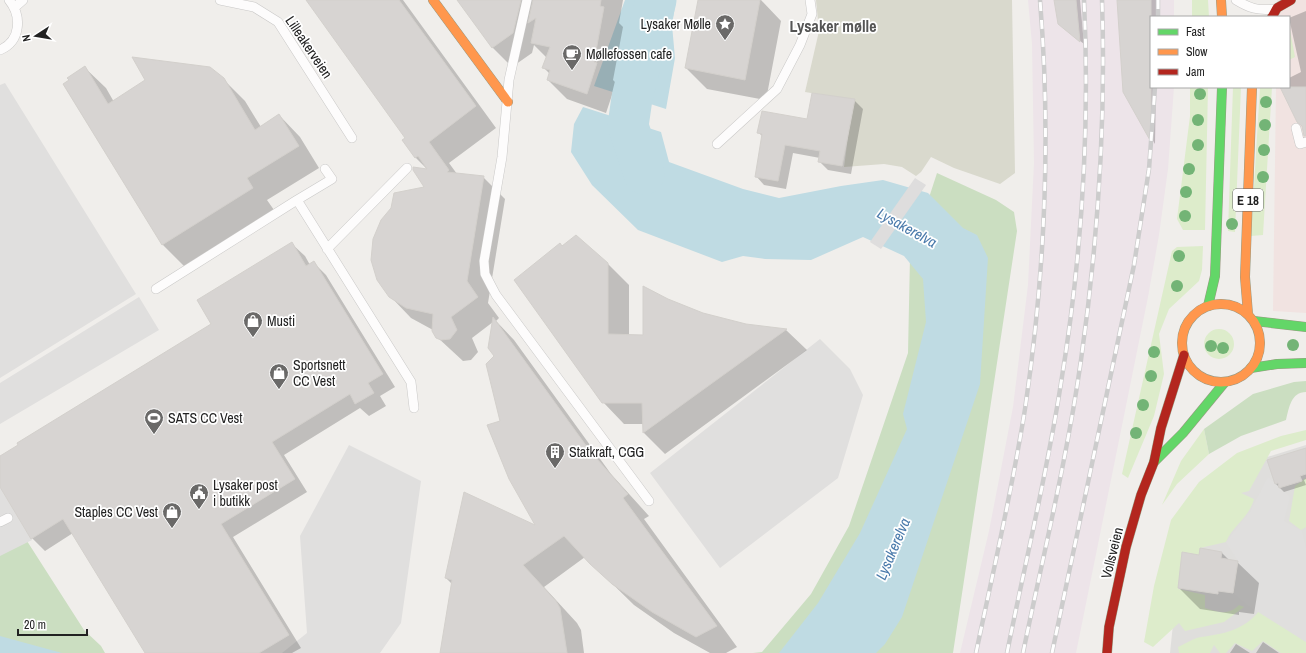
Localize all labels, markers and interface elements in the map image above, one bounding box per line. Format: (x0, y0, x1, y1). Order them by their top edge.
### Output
street label: Lilleakerveien (282, 12, 336, 82)
place icon: Lysaker Mølle (714, 13, 736, 41)
place label: Lysaker Mølle (641, 15, 711, 33)
district label: Lysaker mølle (789, 15, 877, 37)
north arrow (16, 16, 56, 56)
legend (1150, 16, 1290, 88)
text: Fast (1186, 24, 1205, 40)
text: N (19, 33, 34, 43)
cafe icon: Møllefossen cafe (561, 43, 583, 71)
text: Slow (1186, 44, 1208, 60)
place label: Møllefossen cafe (586, 45, 672, 63)
text: Jam (1186, 64, 1205, 80)
road number: E 18 (1233, 189, 1263, 211)
water label: Lysakerelva (874, 203, 941, 253)
shop icon: Musti (242, 310, 264, 338)
place label: Musti (267, 312, 295, 330)
place label: Sportsnett CC Vest (293, 356, 345, 390)
shop icon: Sportsnett CC Vest (268, 362, 290, 390)
sports icon: SATS CC Vest (143, 407, 165, 435)
place label: SATS CC Vest (168, 409, 242, 427)
building icon: Statkraft, CGG (544, 441, 566, 469)
place label: Statkraft, CGG (569, 443, 644, 461)
place label: Lysaker post i butikk (213, 476, 278, 510)
public building icon: Lysaker post i butikk (188, 482, 210, 510)
shop icon: Staples CC Vest (161, 501, 183, 529)
place label: Staples CC Vest (74, 503, 158, 521)
water label: Lysakerelva (870, 515, 915, 583)
street label: Vollsveien (1097, 525, 1127, 581)
scale bar (18, 611, 87, 637)
text: 20 m (24, 617, 46, 633)

